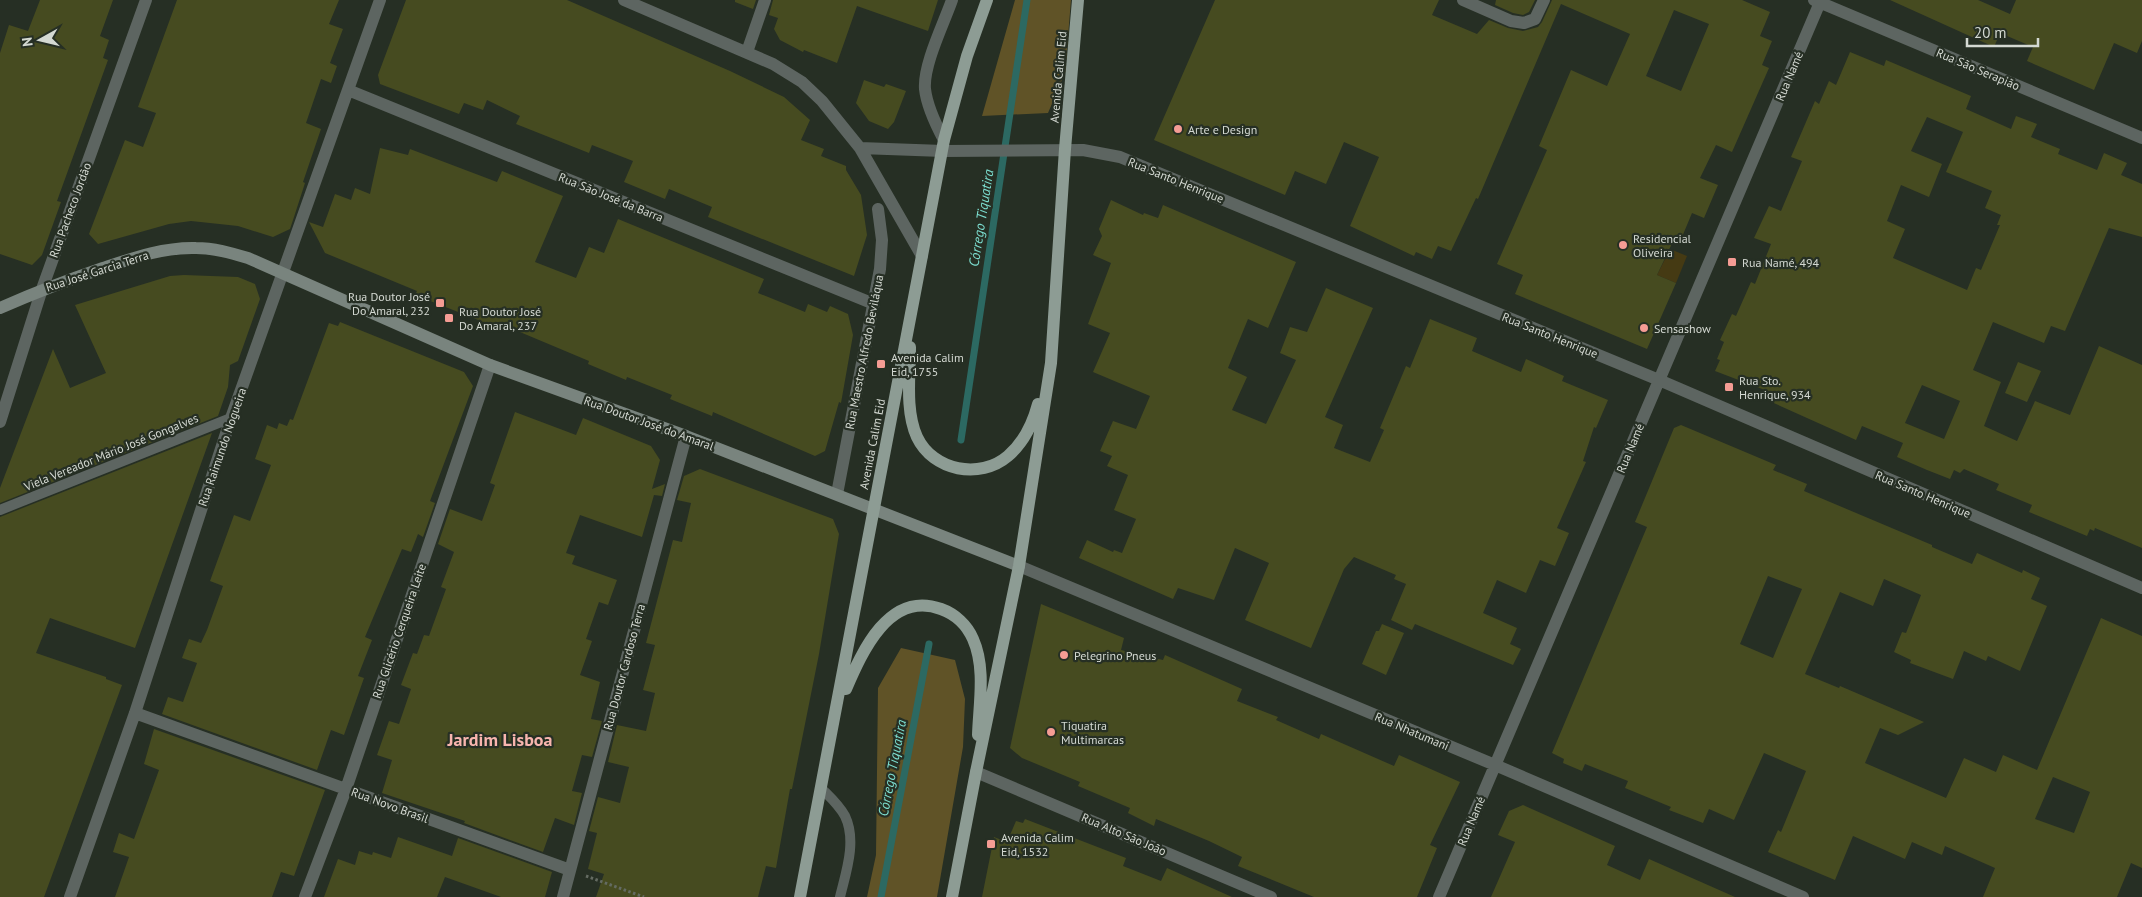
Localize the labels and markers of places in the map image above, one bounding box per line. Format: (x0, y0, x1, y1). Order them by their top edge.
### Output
place label: Arte e Design (1188, 122, 1257, 137)
marker: Arte e Design (1172, 123, 1184, 135)
place label: Residencial Oliveira (1633, 231, 1692, 260)
marker: Residencial Oliveira (1617, 239, 1629, 251)
place label: Rua Namé, 494 (1742, 255, 1820, 270)
marker: Rua Namé, 494 (1726, 256, 1738, 268)
place label: Rua Doutor José Do Amaral, 232 (348, 289, 430, 318)
marker: Rua Doutor José Do Amaral, 232 (434, 297, 446, 309)
place label: Rua Doutor José Do Amaral, 237 (459, 304, 541, 333)
marker: Rua Doutor José Do Amaral, 237 (443, 312, 455, 324)
place label: Sensashow (1654, 321, 1711, 336)
marker: Sensashow (1638, 322, 1650, 334)
place label: Avenida Calim Eid, 1755 (891, 350, 964, 379)
marker: Avenida Calim Eid, 1755 (875, 358, 887, 370)
place label: Rua Sto. Henrique, 934 (1739, 373, 1811, 402)
marker: Rua Sto. Henrique, 934 (1723, 381, 1735, 393)
place label: Pelegrino Pneus (1074, 648, 1156, 663)
marker: Pelegrino Pneus (1058, 649, 1070, 661)
place label: Tiquatira Multimarcas (1061, 718, 1124, 747)
marker: Tiquatira Multimarcas (1045, 726, 1057, 738)
place label: Avenida Calim Eid, 1532 (1001, 830, 1074, 859)
marker: Avenida Calim Eid, 1532 (985, 838, 997, 850)

